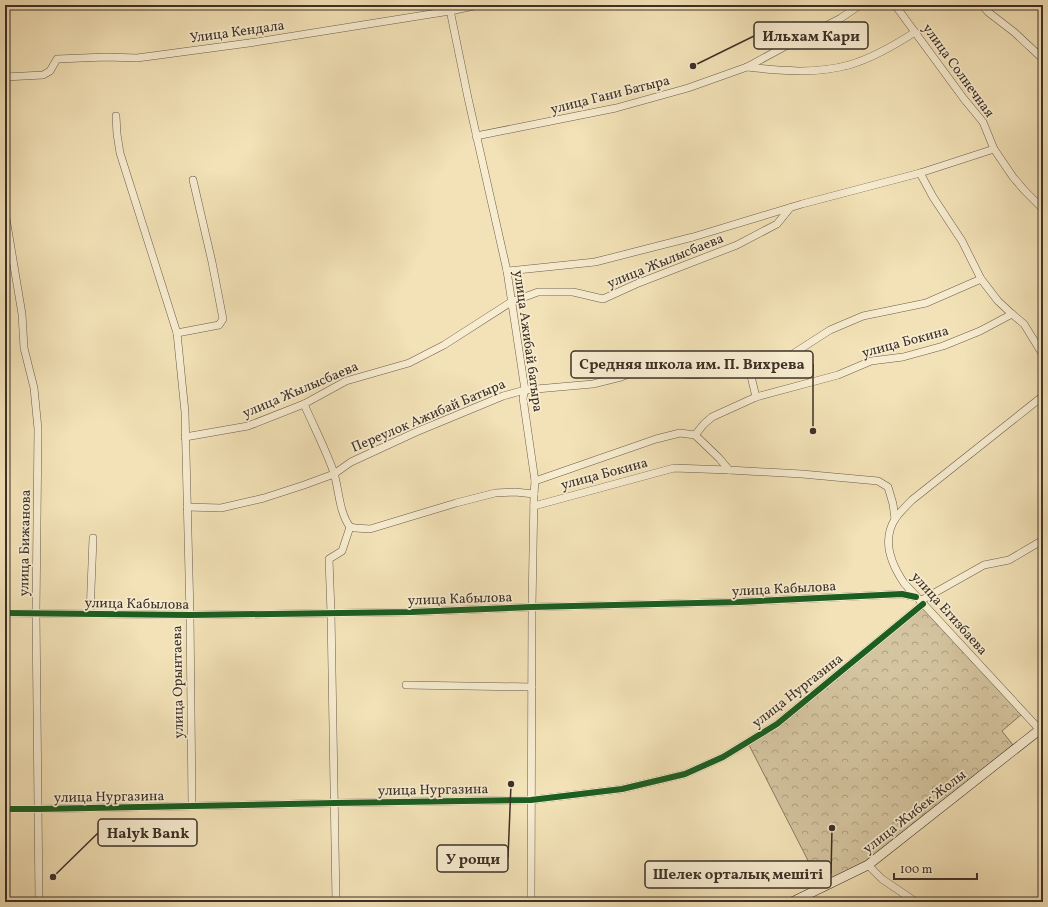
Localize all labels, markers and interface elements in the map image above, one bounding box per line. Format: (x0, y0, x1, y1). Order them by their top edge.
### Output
street label: Улица Кендала (189, 16, 286, 49)
street label: улица Солнечная (917, 20, 998, 122)
callout: Ильхам Кари (754, 22, 868, 49)
text: Ильхам Кари (762, 27, 860, 48)
street label: улица Гани Батыра (549, 71, 672, 119)
street label: улица Жылысбаева (604, 229, 727, 293)
street label: улица Ажибай батыра (508, 269, 547, 413)
street label: улица Бокина (860, 322, 951, 363)
callout: Средняя школа им. П. Вихрева (571, 351, 813, 378)
text: Средняя школа им. П. Вихрева (579, 355, 805, 376)
street label: улица Жылысбаева (240, 357, 361, 423)
street label: Переулок Ажибай Батыра (348, 375, 509, 458)
street label: улица Бокина (559, 454, 650, 495)
street label: улица Бижанова (15, 489, 36, 597)
street label: улица Егизбаева (906, 568, 991, 660)
street label: улица Кабылова (731, 577, 837, 602)
street label: улица Кабылова (407, 588, 513, 611)
street label: улица Кабылова (84, 594, 189, 615)
street label: улица Орынтаева (168, 625, 189, 739)
street label: улица Нургазина (748, 650, 847, 733)
street label: улица Жибек Жолы (859, 766, 971, 859)
street label: улица Нургазина (378, 780, 489, 801)
street label: улица Нургазина (54, 787, 165, 808)
callout: Halyk Bank (98, 819, 197, 846)
text: Halyk Bank (107, 824, 189, 845)
callout: У рощи (437, 845, 508, 872)
text: У рощи (446, 850, 500, 871)
scale bar (894, 855, 977, 881)
callout: Шелек орталық мешіті (645, 861, 831, 888)
text: 100 m (900, 862, 933, 878)
text: Шелек орталық мешіті (653, 865, 823, 886)

